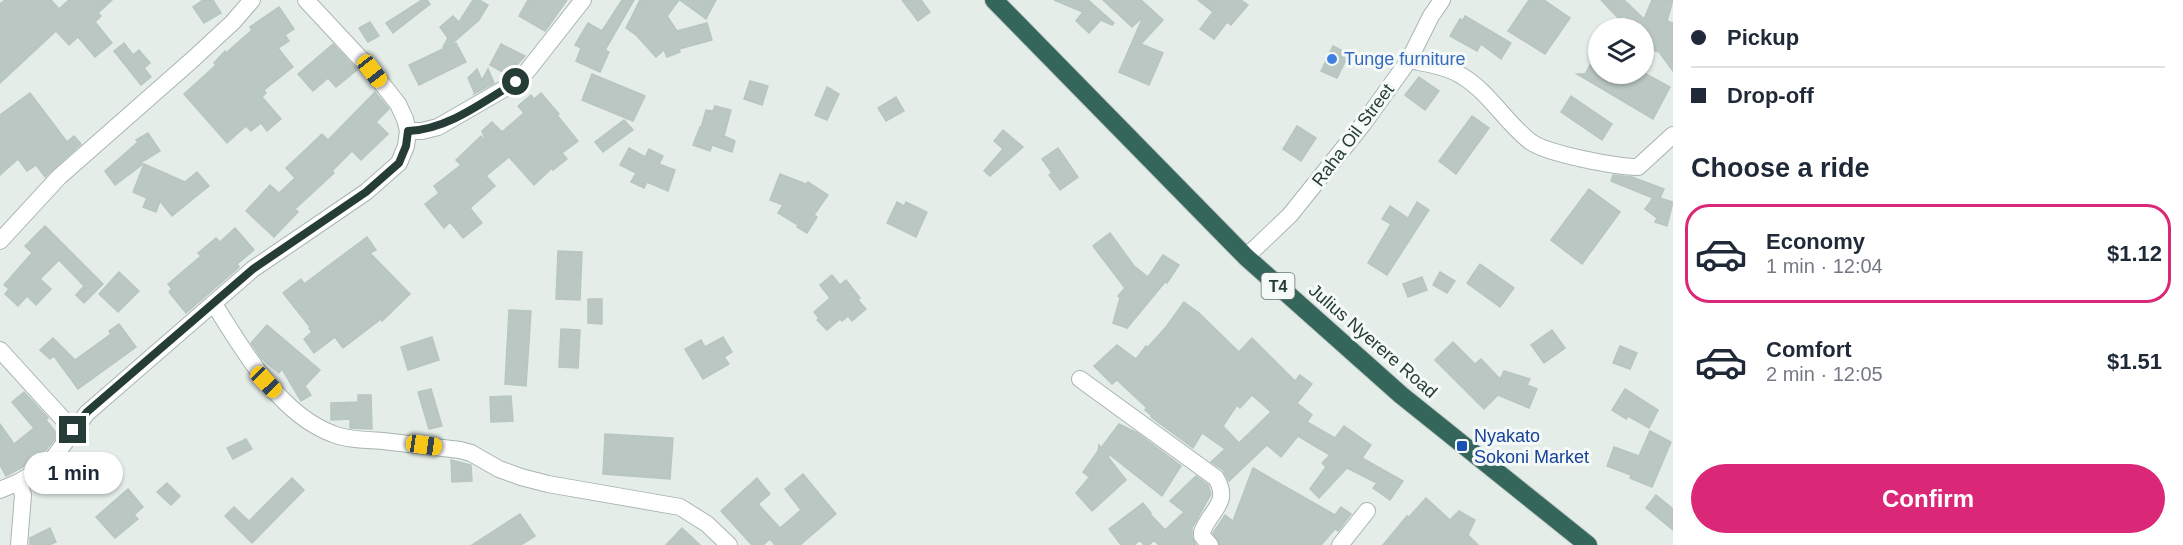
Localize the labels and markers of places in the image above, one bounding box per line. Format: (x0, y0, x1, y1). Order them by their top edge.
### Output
place label: Tunge furniture (1344, 49, 1465, 69)
marker: Tunge furniture (1325, 52, 1339, 66)
place label: Nyakato Sokoni Market (1474, 426, 1589, 467)
marker: Nyakato Sokoni Market (1455, 439, 1469, 453)

